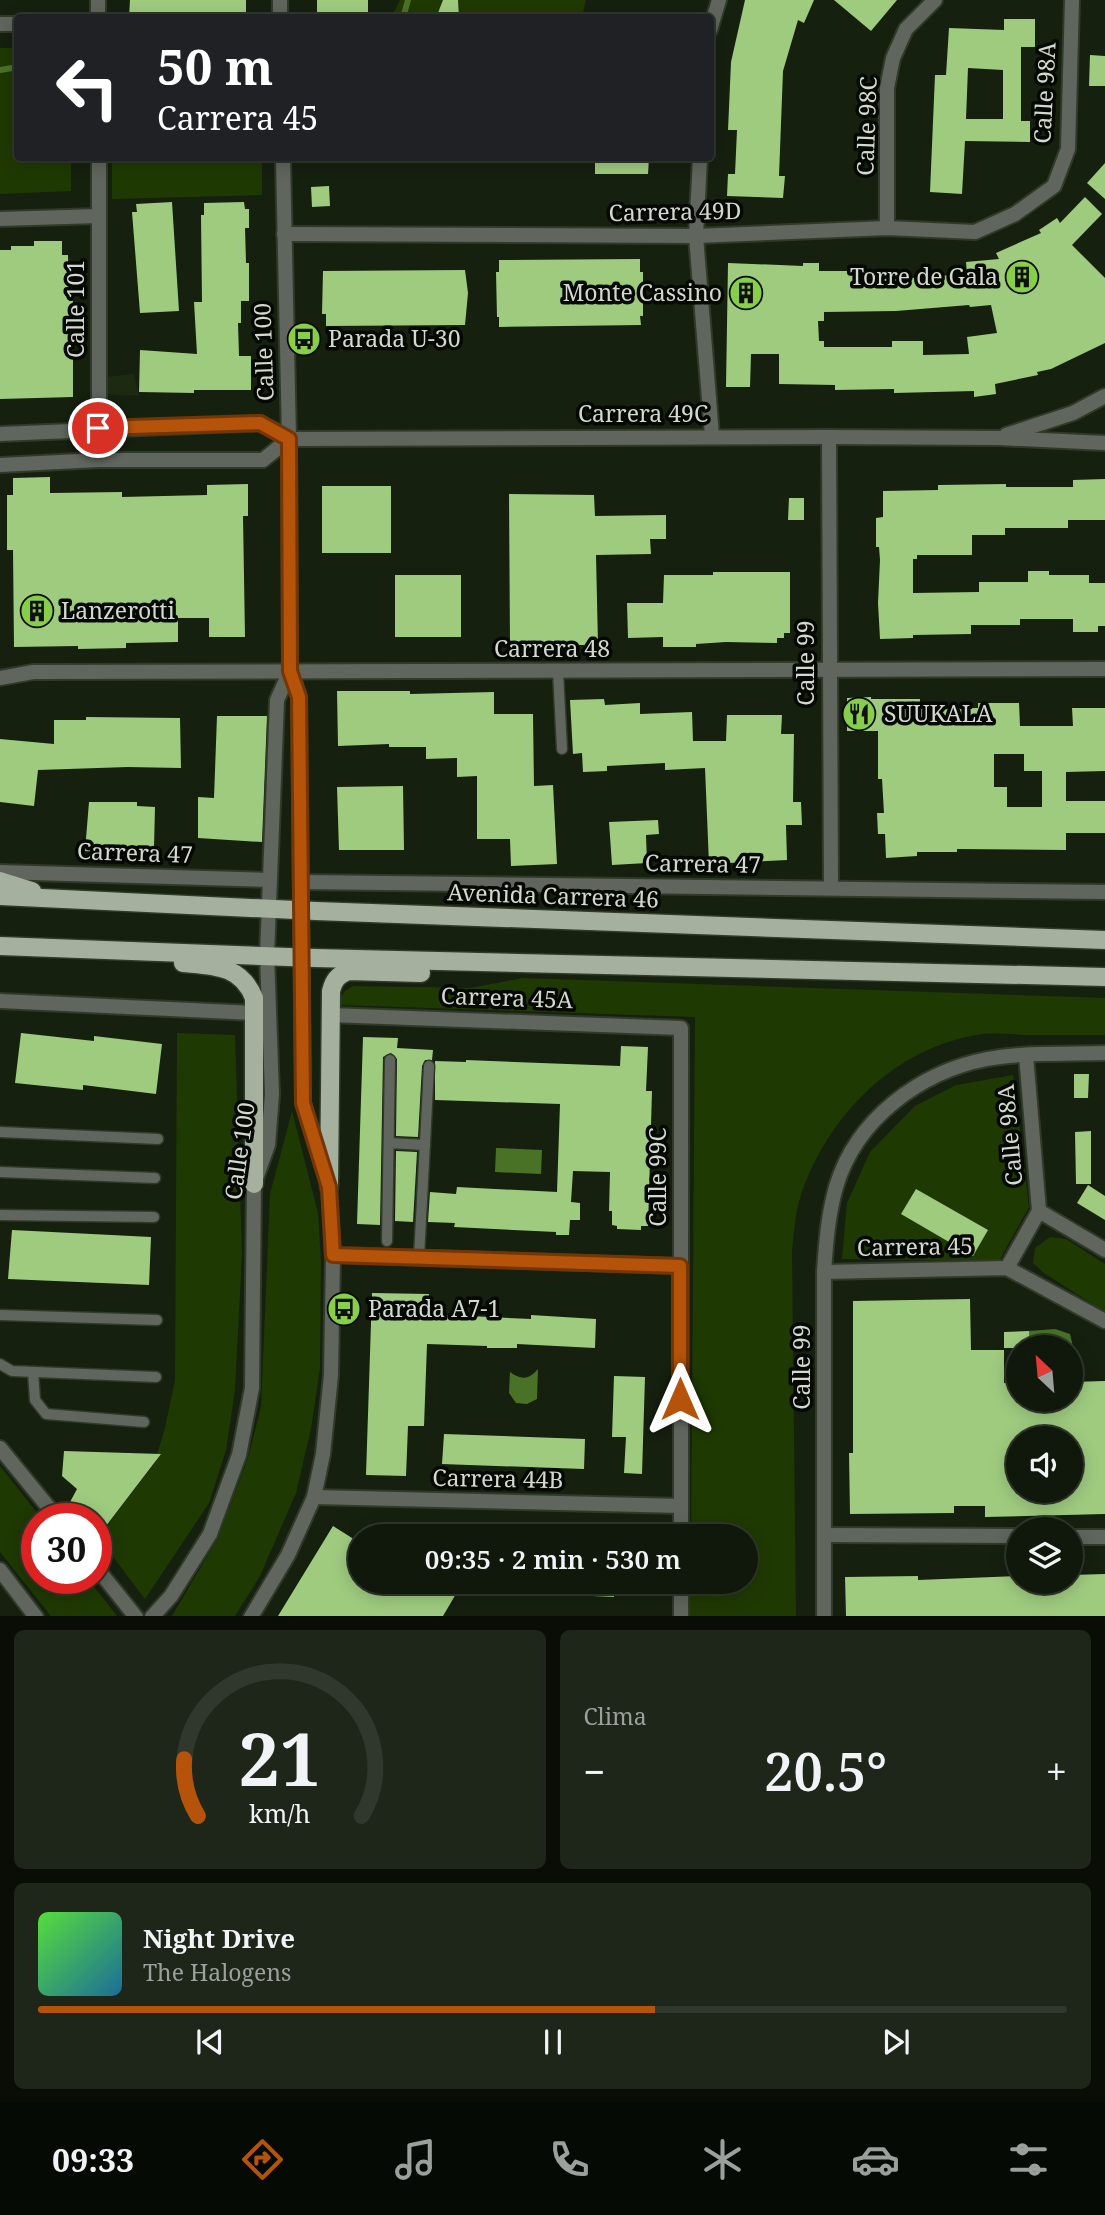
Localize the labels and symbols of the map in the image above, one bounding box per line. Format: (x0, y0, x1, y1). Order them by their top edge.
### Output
street label: Calle 98A (1025, 41, 1063, 144)
street label: Calle 98C (848, 76, 884, 176)
street label: Carrera 49D (608, 194, 742, 228)
building icon: Torre de Gala (1003, 258, 1041, 296)
street label: Calle 101 (59, 260, 91, 358)
place label: Torre de Gala (850, 260, 998, 292)
building icon: Monte Cassino (727, 274, 765, 312)
place label: Monte Cassino (563, 276, 722, 308)
street label: Calle 100 (245, 302, 281, 402)
bus stop icon: Parada U-30 (285, 320, 323, 358)
place label: Parada U-30 (328, 322, 461, 354)
street label: Carrera 49C (578, 397, 708, 429)
pin (68, 398, 128, 458)
building icon: Lanzerotti (18, 592, 56, 630)
place label: Lanzerotti (61, 594, 175, 626)
street label: Calle 99 (789, 620, 821, 706)
street label: Carrera 48 (494, 632, 610, 664)
restaurant icon: SUUKALA (840, 695, 878, 733)
place label: SUUKALA (884, 697, 993, 729)
street label: Carrera 47 (76, 834, 194, 870)
street label: Carrera 47 (645, 846, 761, 880)
street label: Avenida Carrera 46 (447, 875, 659, 915)
street label: Carrera 45A (440, 979, 574, 1015)
street label: Calle 98A (989, 1082, 1029, 1187)
street label: Calle 100 (216, 1100, 262, 1202)
street label: Calle 99C (641, 1127, 673, 1227)
street label: Carrera 45 (857, 1229, 973, 1263)
bus stop icon: Parada A7-1 (325, 1290, 363, 1328)
place label: Parada A7-1 (368, 1292, 500, 1324)
street label: Calle 99 (785, 1324, 817, 1410)
north arrow (1006, 1335, 1083, 1412)
position arrow (643, 1362, 717, 1436)
street label: Carrera 44B (432, 1461, 564, 1495)
speed limit sign: 30 (21, 1503, 112, 1594)

